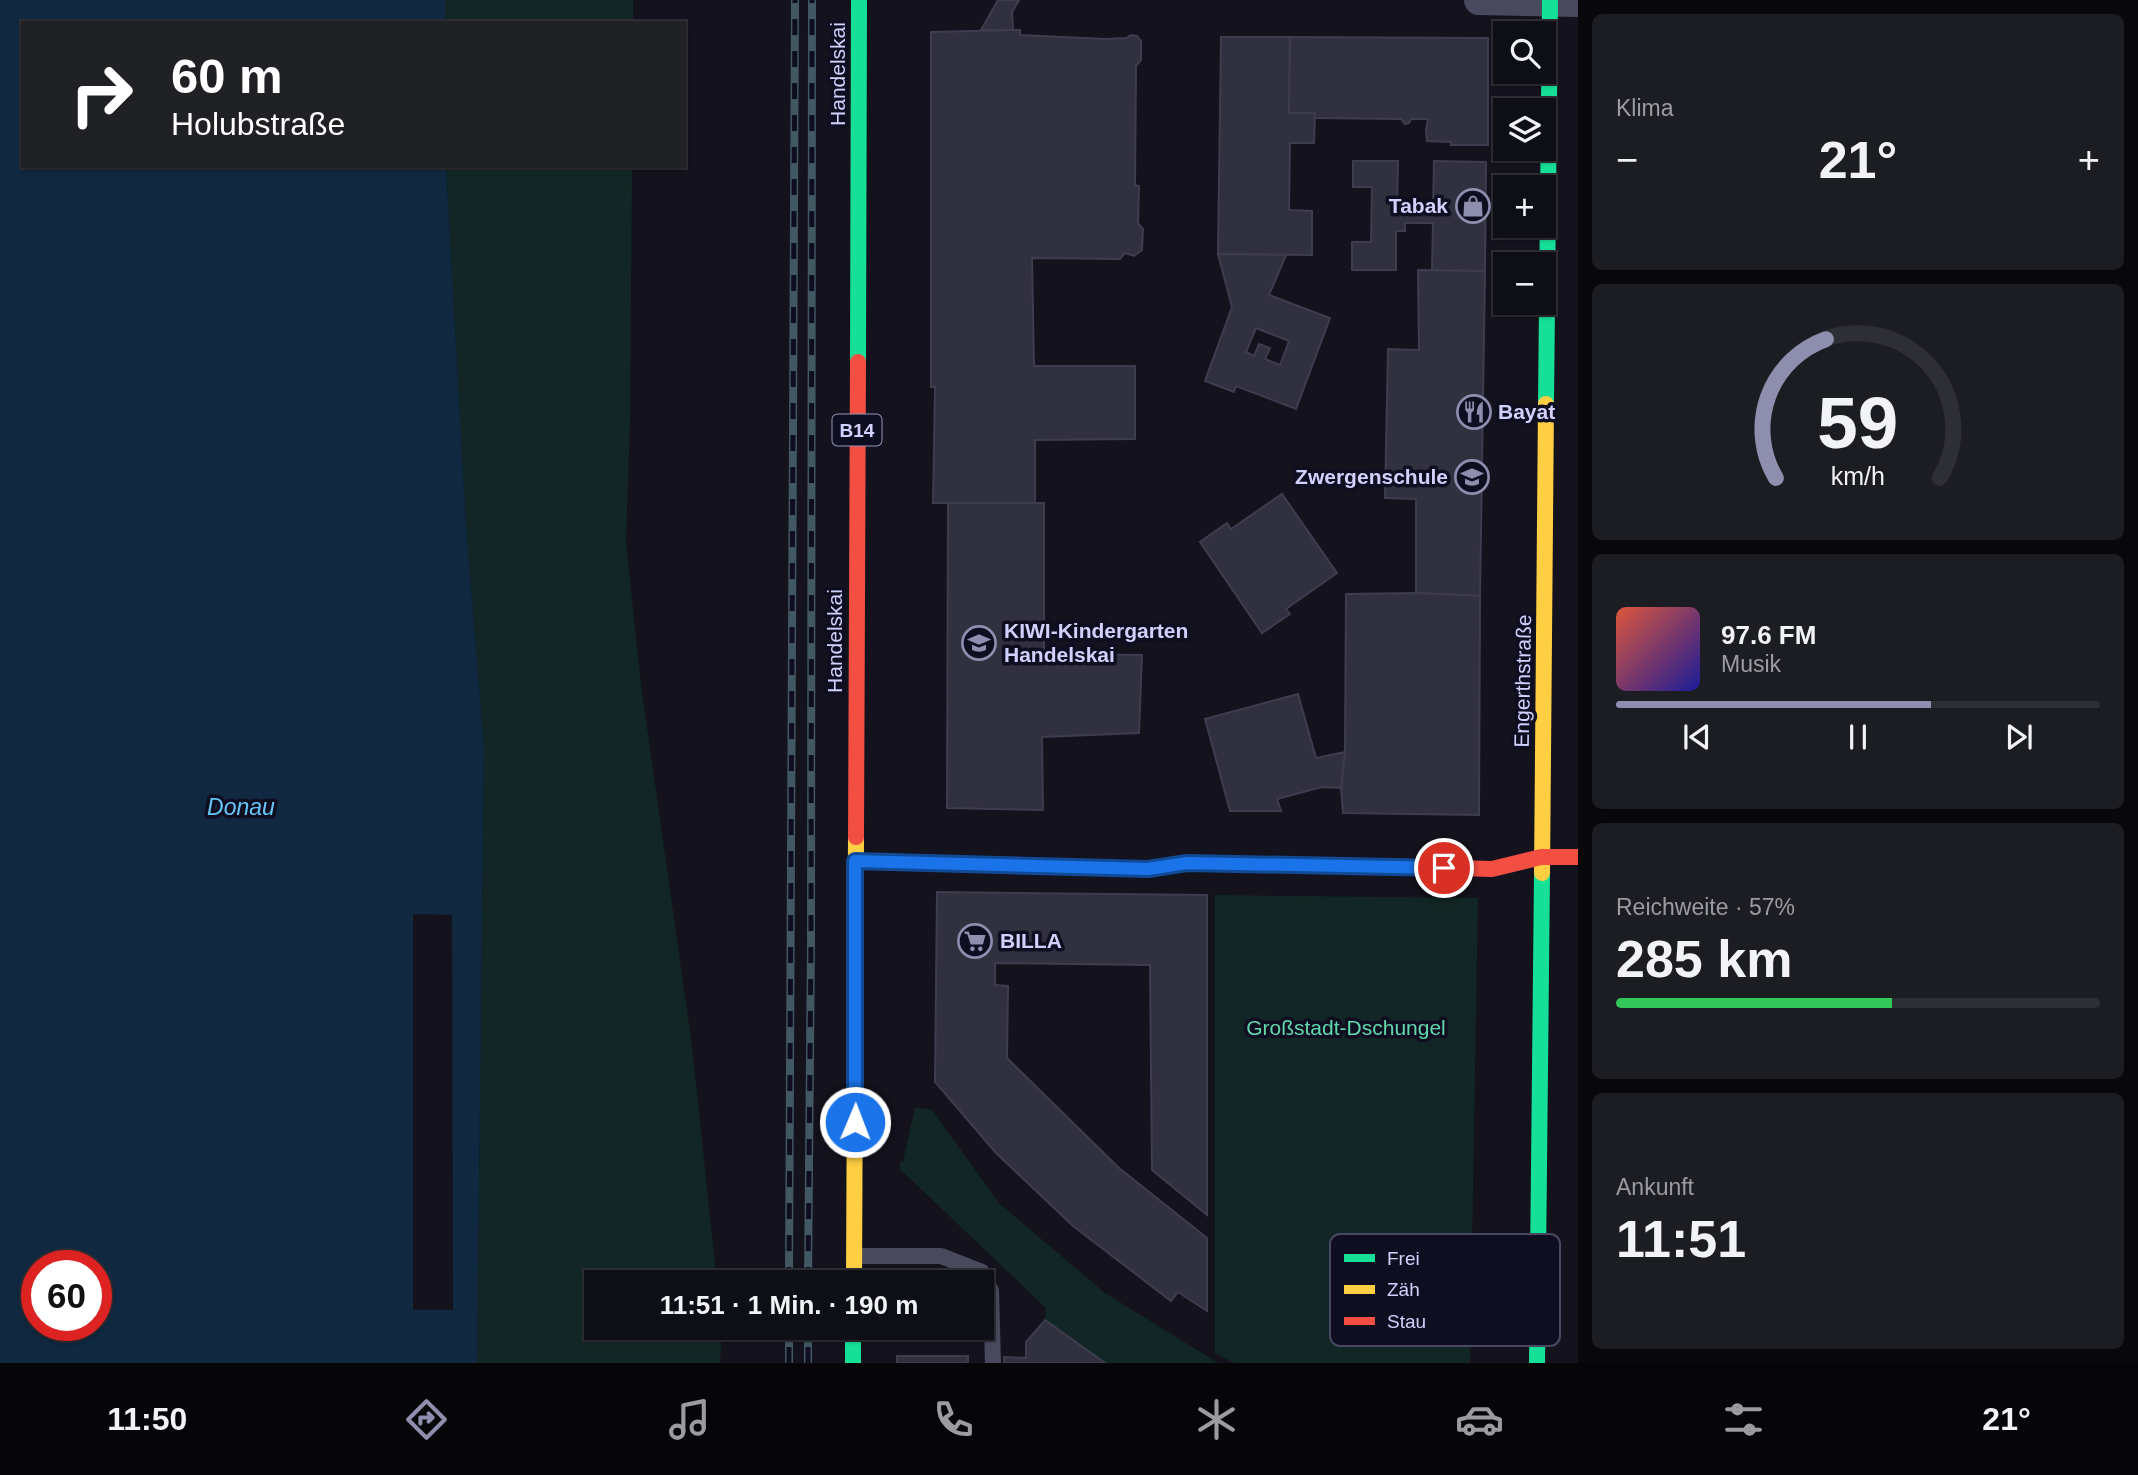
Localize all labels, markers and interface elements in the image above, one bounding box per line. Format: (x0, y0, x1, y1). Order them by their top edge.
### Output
map controls (1493, 21, 1556, 315)
button: search (1493, 21, 1556, 84)
street label: Handelskai (826, 22, 849, 126)
icon: right (56, 49, 147, 140)
text: 60 m (171, 49, 283, 103)
text: Klima (1616, 95, 1674, 121)
button: layers (1493, 98, 1556, 161)
text: Holubstraße (171, 106, 345, 142)
text: 21° (1819, 131, 1897, 189)
text: − (1616, 139, 1638, 181)
text: + (2078, 139, 2100, 181)
button: + (1493, 175, 1556, 238)
shop icon: Tabak (1454, 187, 1492, 225)
place label: Tabak (1389, 194, 1448, 217)
button: − (1493, 252, 1556, 315)
text: 59 (1818, 382, 1898, 463)
restaurant icon: Bayat (1455, 393, 1493, 431)
place label: Bayat (1498, 400, 1555, 423)
road number: B14 (832, 414, 882, 446)
school or university icon: Zwergenschule (1453, 458, 1491, 496)
text: km/h (1831, 461, 1885, 489)
place label: Zwergenschule (1295, 465, 1448, 488)
street label: Handelskai (823, 589, 846, 693)
street label: Engerthstraße (1510, 614, 1535, 748)
place label: KIWI-Kindergarten Handelskai (1004, 619, 1188, 666)
text: 97.6 FM (1721, 620, 1816, 650)
school or university icon: KIWI-Kindergarten Handelskai (960, 624, 998, 662)
text: Musik (1721, 651, 1781, 677)
icon: previous (1678, 718, 1716, 756)
icon: pause (1839, 718, 1877, 756)
icon: next (2000, 718, 2038, 756)
water label: Donau (207, 794, 275, 820)
pin (1414, 838, 1474, 898)
icon: arrive (1425, 849, 1463, 887)
text: Reichweite · 57% (1616, 894, 1795, 920)
supermarket icon: BILLA (956, 922, 994, 960)
place label: BILLA (1000, 929, 1062, 952)
text: 285 km (1616, 930, 1792, 988)
park label: Großstadt-Dschungel (1246, 1016, 1446, 1039)
position arrow (818, 1085, 892, 1159)
text: Ankunft (1616, 1174, 1694, 1200)
text: 11:51 (1616, 1210, 1746, 1268)
legend (1330, 1234, 1560, 1346)
text: Frei (1387, 1248, 1420, 1269)
speed limit sign: 60 (21, 1250, 112, 1341)
text: Zäh (1387, 1279, 1420, 1300)
text: 11:51 · 1 Min. · 190 m (660, 1290, 918, 1320)
text: Stau (1387, 1311, 1426, 1332)
icon: directions (402, 1395, 451, 1444)
icon: music (665, 1395, 714, 1444)
icon: phone (929, 1395, 978, 1444)
icon: climate (1192, 1395, 1241, 1444)
icon: car (1455, 1395, 1504, 1444)
icon: filters (1719, 1395, 1768, 1444)
text: 11:50 (107, 1401, 187, 1437)
text: 21° (1982, 1401, 2031, 1437)

